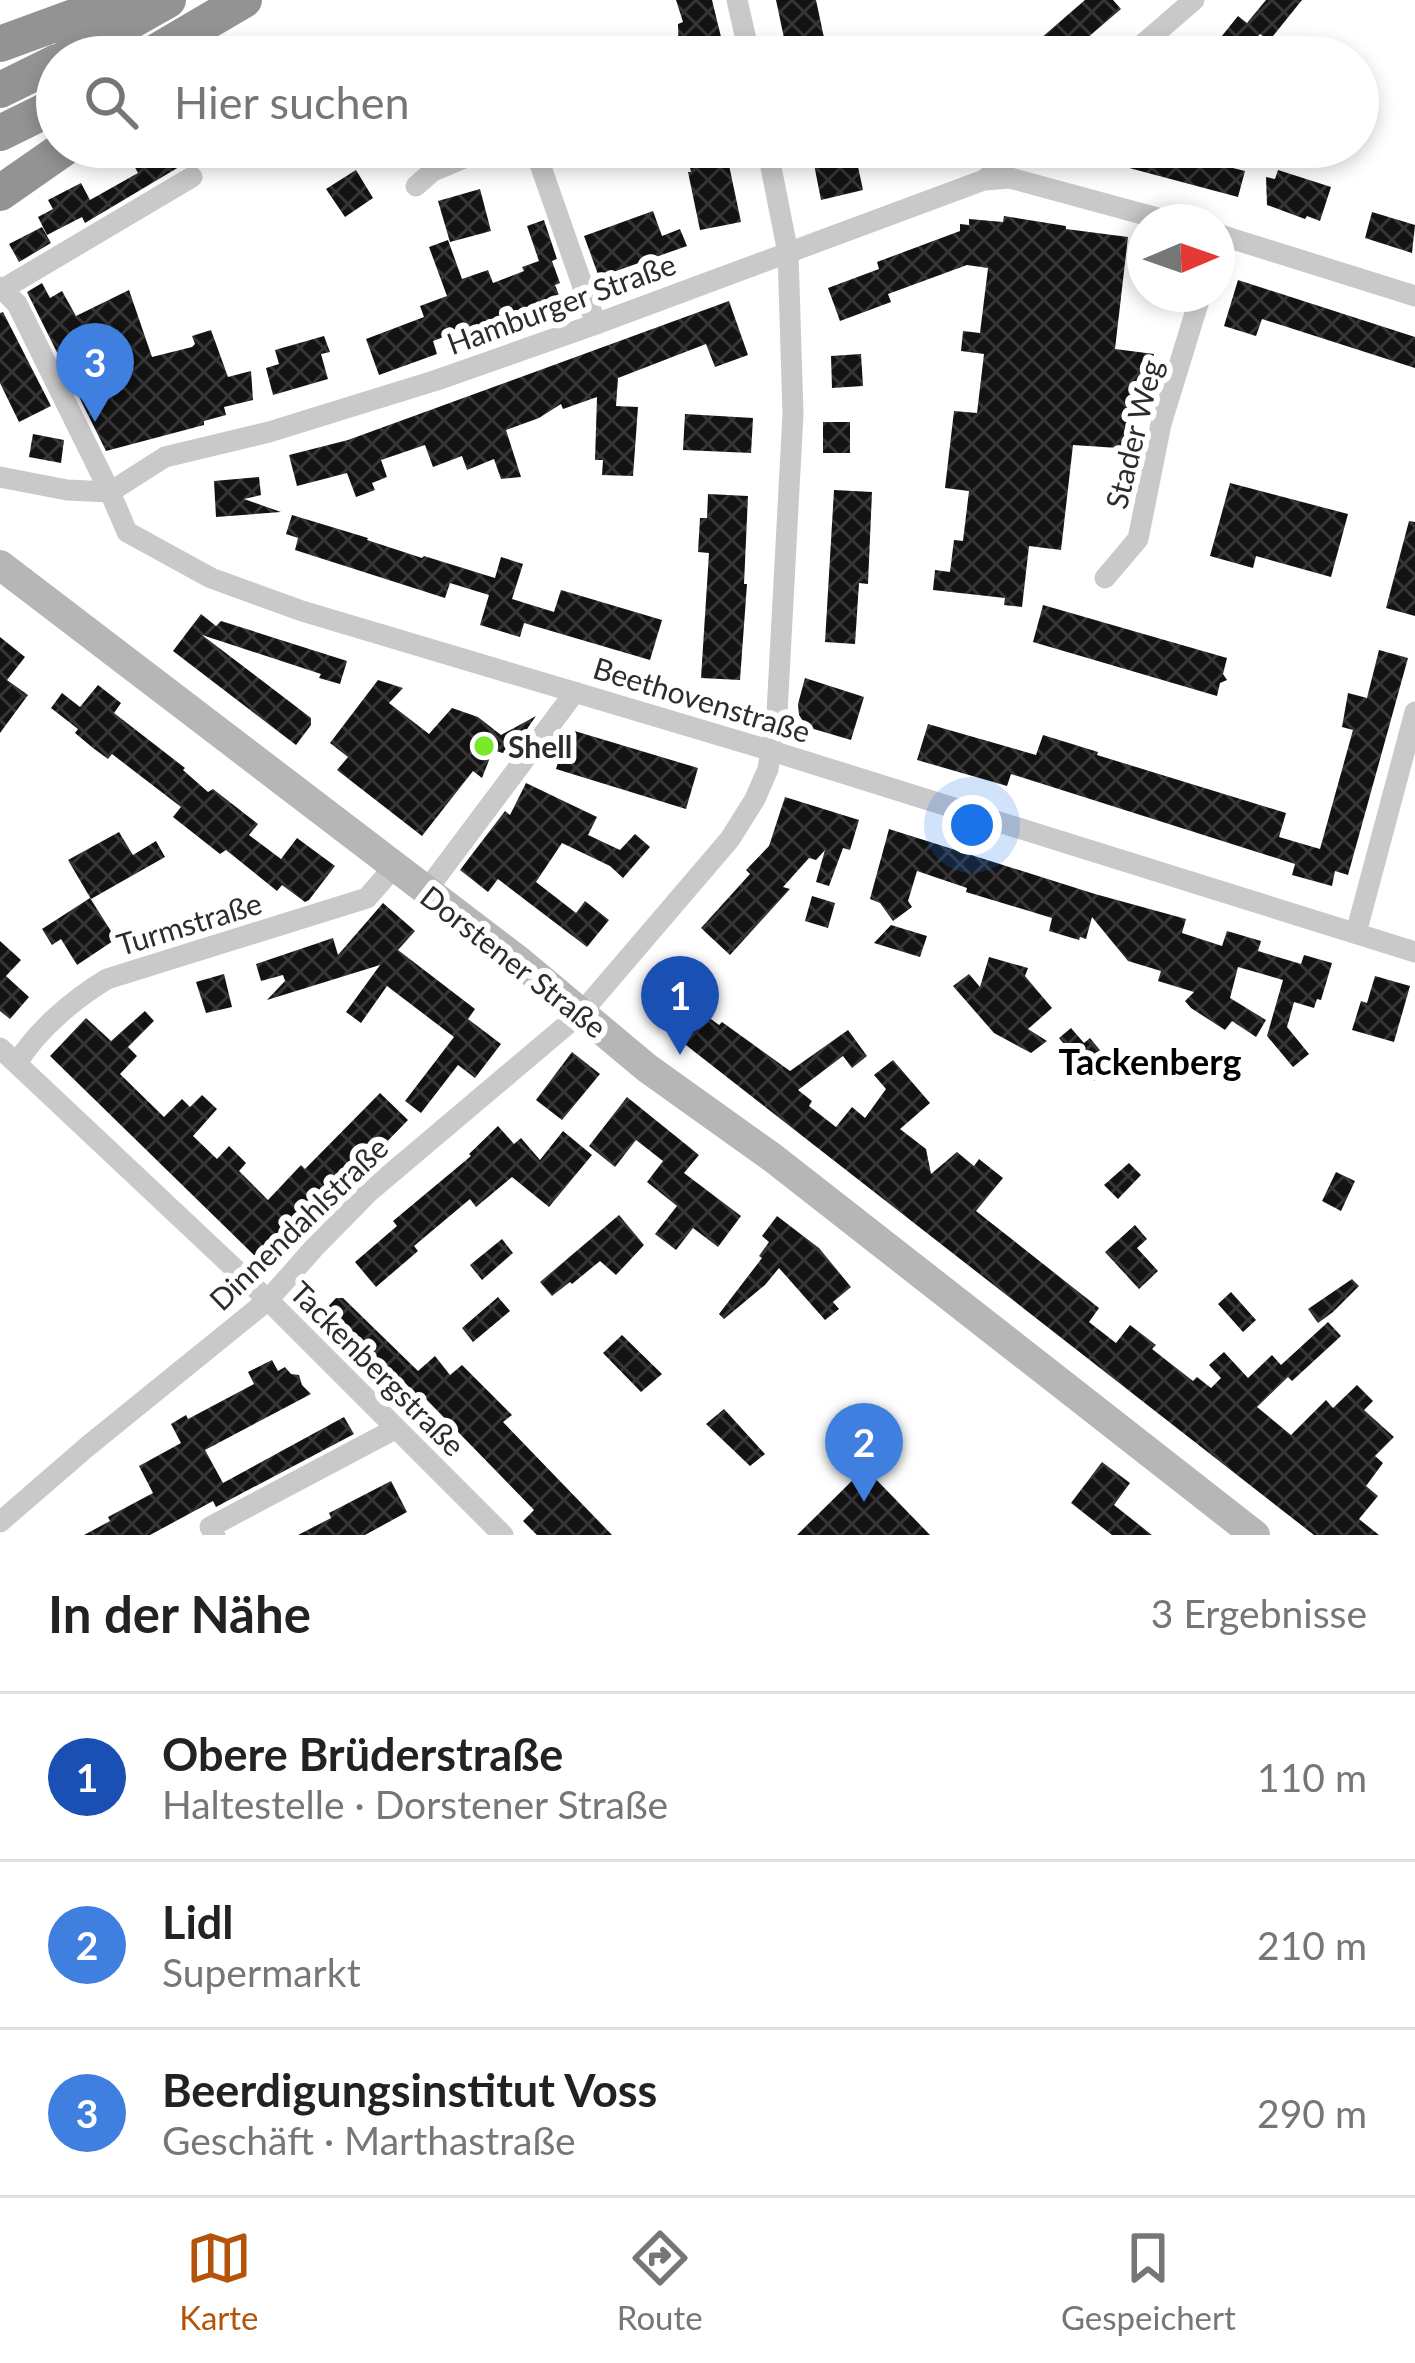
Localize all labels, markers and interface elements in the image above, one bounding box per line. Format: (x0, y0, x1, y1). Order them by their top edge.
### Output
search box (36, 36, 1379, 168)
icon: search (78, 69, 144, 135)
text: Hier suchen (174, 75, 410, 129)
north arrow (1127, 204, 1235, 312)
street label: Hamburger Straße (442, 245, 680, 361)
pin: 3 (56, 323, 134, 422)
street label: Stader Weg (1097, 356, 1169, 512)
street label: Beethovenstraße (589, 649, 815, 749)
place label: Shell (508, 728, 572, 764)
marker: Shell (471, 733, 497, 759)
your location (942, 795, 1002, 855)
street label: Dorstener Straße (414, 877, 614, 1045)
street label: Turmstraße (112, 884, 266, 962)
pin: 1 (641, 956, 719, 1055)
district label: Tackenberg (1059, 1039, 1241, 1083)
street label: Dinnendahlstraße (201, 1129, 395, 1317)
street label: Tackenbergstraße (283, 1273, 473, 1463)
pin: 2 (825, 1403, 903, 1502)
text: In der Nähe (48, 1583, 311, 1644)
text: 3 Ergebnisse (1151, 1590, 1367, 1636)
text: Obere Brüderstraße (162, 1727, 563, 1781)
text: 1 (76, 1754, 98, 1800)
text: 110 m (1257, 1754, 1367, 1800)
text: Haltestelle · Dorstener Straße (162, 1781, 668, 1827)
text: Lidl (162, 1895, 234, 1949)
text: 2 (76, 1922, 98, 1968)
text: 210 m (1257, 1922, 1367, 1968)
text: Supermarkt (162, 1949, 361, 1995)
text: Beerdigungsinstitut Voss (162, 2063, 657, 2117)
text: 3 (76, 2090, 98, 2136)
text: 290 m (1257, 2090, 1367, 2136)
text: Geschäft · Marthastraße (162, 2117, 576, 2163)
tab: Karte (179, 2225, 259, 2337)
tab: Route (617, 2225, 703, 2337)
tab: Gespeichert (1061, 2225, 1236, 2337)

